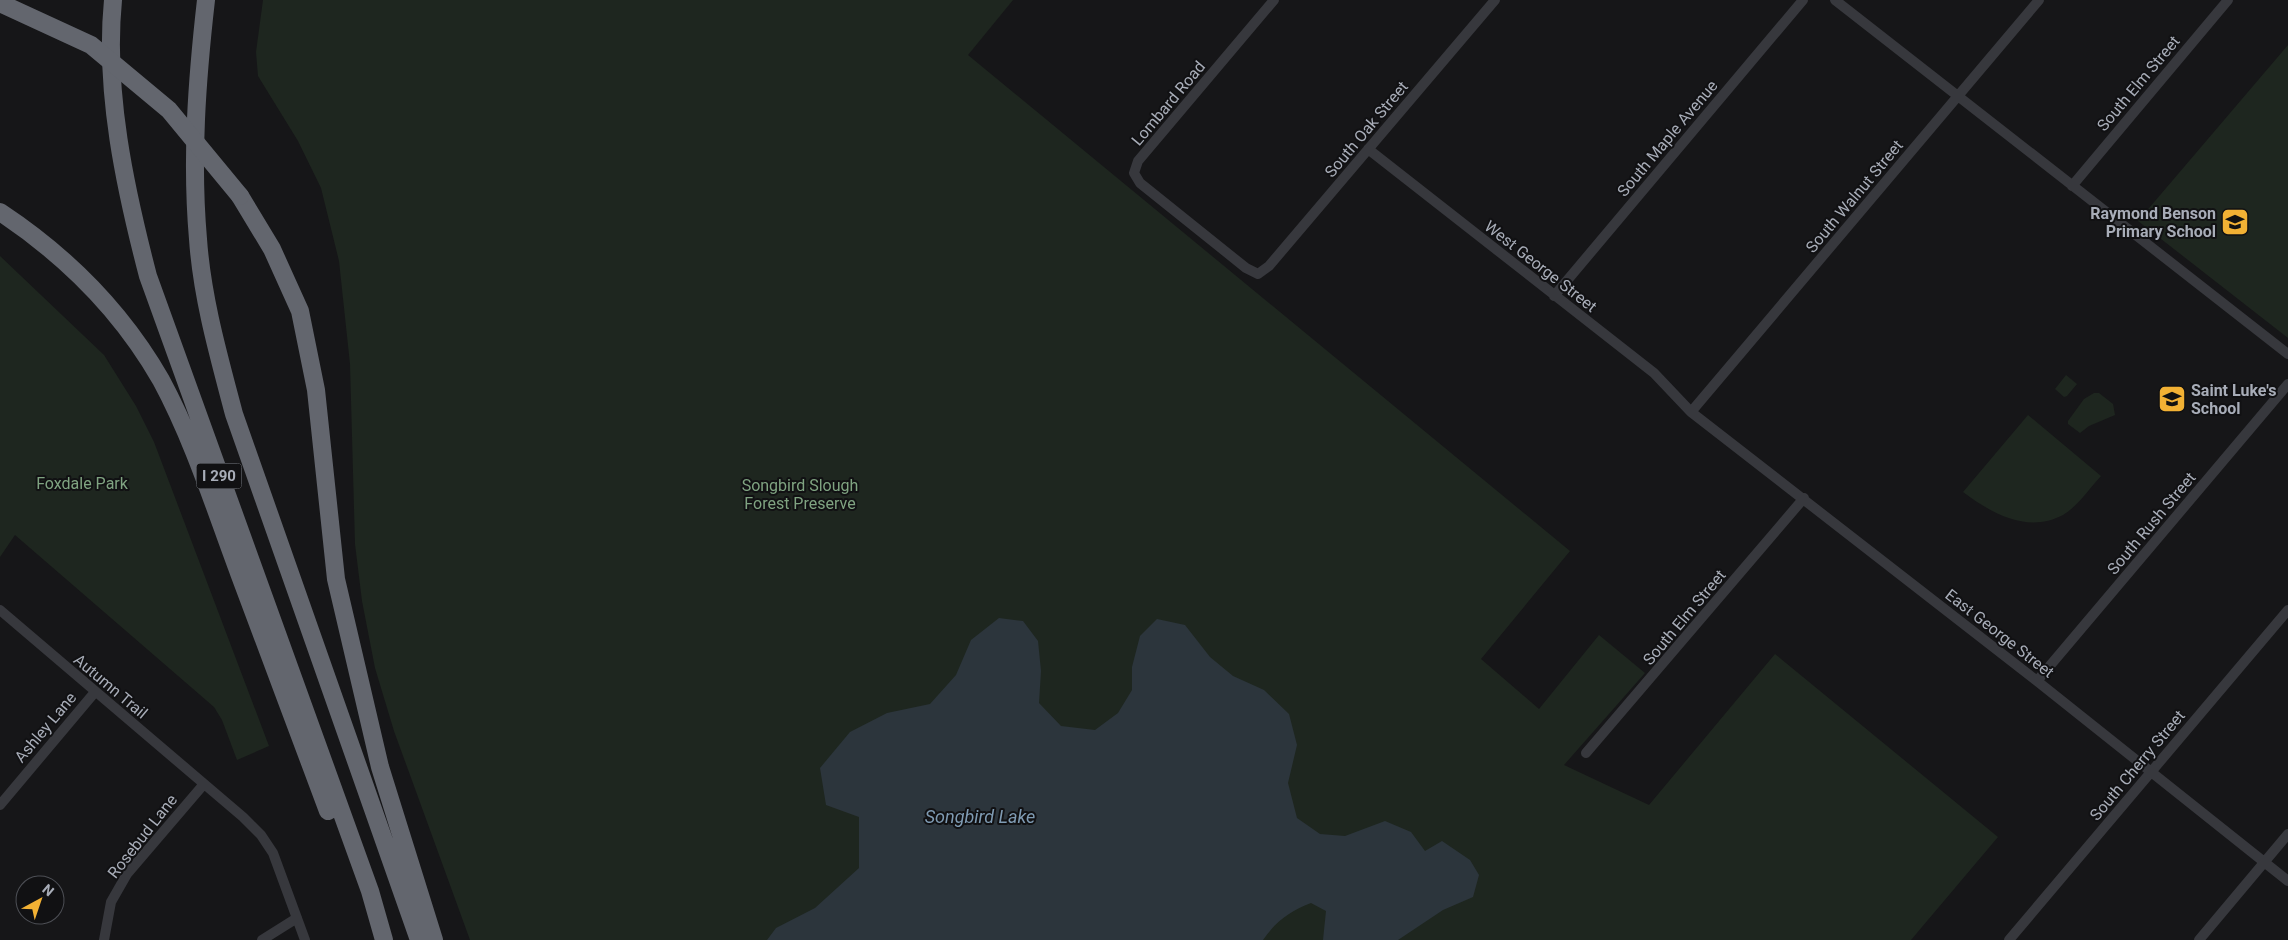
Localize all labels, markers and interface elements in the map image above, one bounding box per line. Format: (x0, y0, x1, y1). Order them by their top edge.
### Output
street label: South Elm Street (2093, 32, 2184, 135)
street label: Lombard Road (1128, 57, 1209, 149)
street label: South Maple Avenue (1613, 76, 1722, 200)
street label: South Oak Street (1321, 77, 1412, 181)
street label: South Walnut Street (1802, 136, 1907, 256)
place label: Raymond Benson Primary School (2090, 204, 2216, 241)
school or university icon: Raymond Benson Primary School (2220, 207, 2250, 237)
street label: West George Street (1481, 217, 1601, 316)
place label: Saint Luke's School (2191, 381, 2276, 418)
school or university icon: Saint Luke's School (2157, 384, 2187, 414)
road number: I 290 (196, 464, 242, 488)
street label: South Rush Street (2103, 468, 2200, 578)
park label: Foxdale Park (36, 474, 129, 493)
park label: Songbird Slough Forest Preserve (742, 476, 858, 513)
street label: South Elm Street (1639, 566, 1730, 669)
street label: East George Street (1942, 585, 2058, 682)
street label: Autumn Trail (70, 650, 151, 723)
street label: Ashley Lane (10, 688, 80, 766)
street label: South Cherry Street (2086, 706, 2189, 824)
street label: Rosebud Lane (104, 791, 181, 882)
water label: Songbird Lake (925, 806, 1035, 827)
north arrow (15, 875, 65, 925)
text: N (39, 881, 57, 899)

